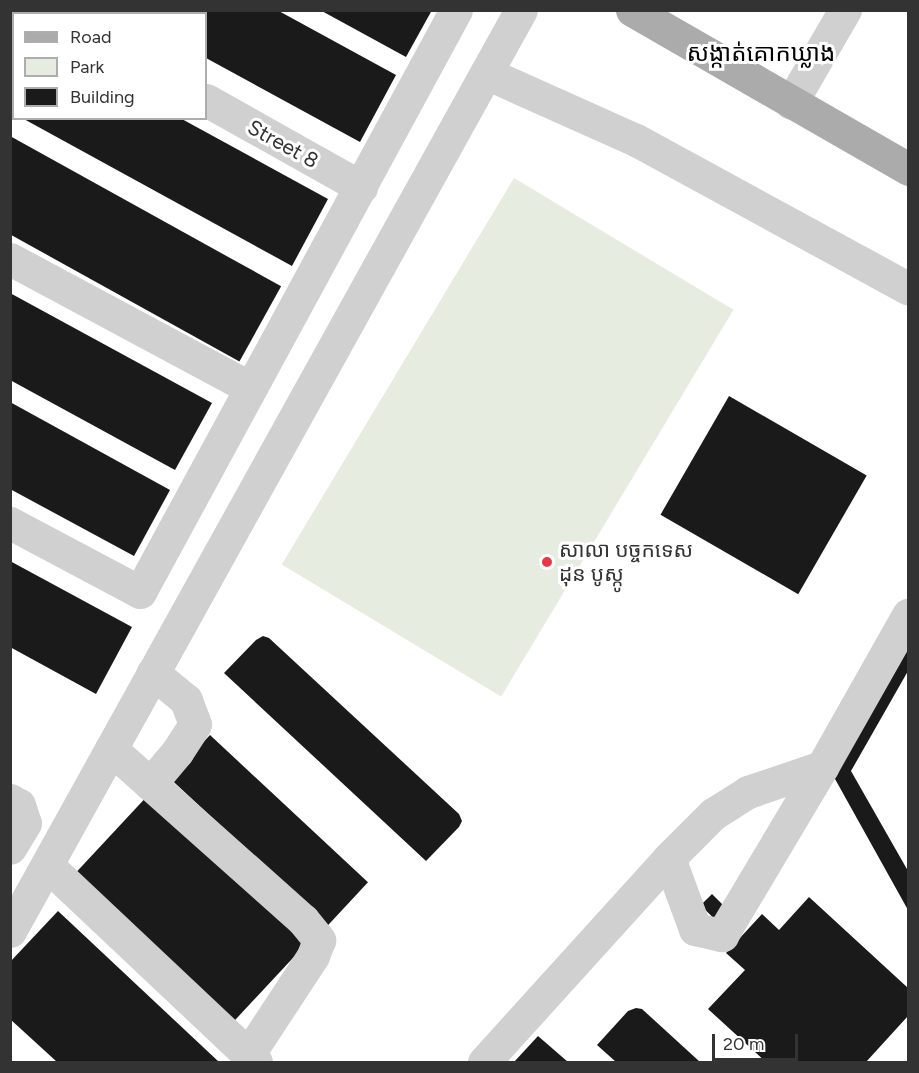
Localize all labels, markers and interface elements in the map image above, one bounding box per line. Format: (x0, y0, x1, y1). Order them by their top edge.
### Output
legend (12, 12, 207, 120)
text: Road (70, 26, 111, 48)
district label: សង្កាត់គោកឃ្លាង (687, 39, 835, 67)
text: Park (70, 56, 104, 78)
text: Building (70, 86, 135, 108)
street label: Street 8 (243, 114, 323, 174)
place label: សាលា បច្ចកទេស ដុន បូស្កូ (559, 537, 693, 587)
marker: សាលា បច្ចកទេស ដុន បូស្កូ (540, 555, 554, 569)
scale bar (715, 1022, 800, 1060)
text: 20 m (723, 1033, 764, 1055)

